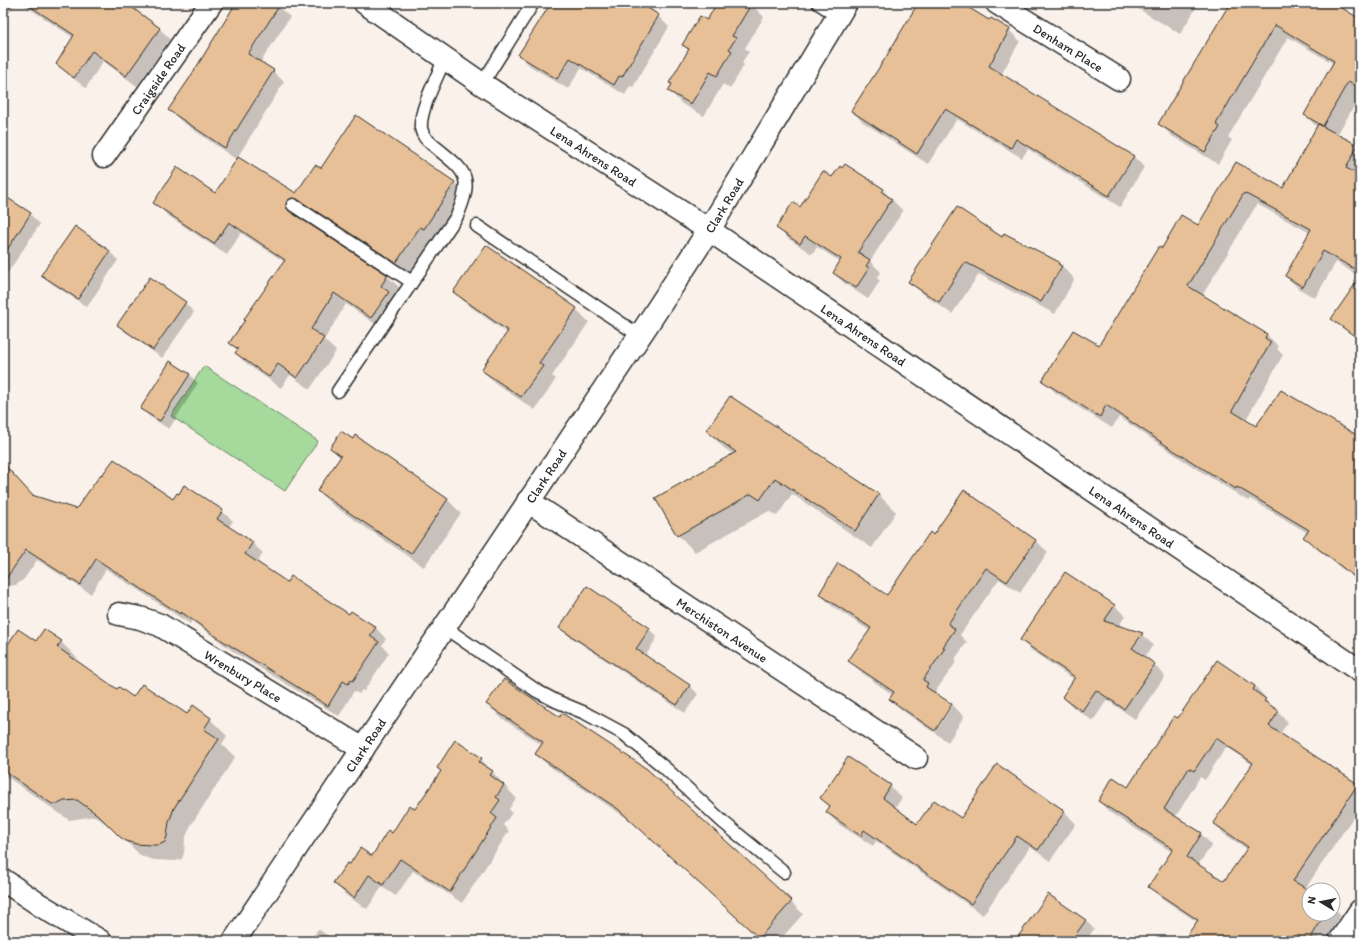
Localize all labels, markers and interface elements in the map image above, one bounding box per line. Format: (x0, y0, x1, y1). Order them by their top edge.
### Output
street label: Denham Place (1030, 21, 1106, 75)
street label: Craigside Road (128, 41, 188, 118)
street label: Lena Ahrens Road (547, 123, 639, 190)
street label: Clark Road (702, 175, 747, 236)
street label: Lena Ahrens Road (818, 301, 909, 369)
street label: Clark Road (523, 446, 570, 506)
street label: Lena Ahrens Road (1086, 483, 1177, 551)
street label: Merchiston Avenue (674, 595, 770, 666)
street label: Wrenbury Place (202, 647, 284, 705)
street label: Clark Road (342, 715, 389, 775)
north arrow (1301, 882, 1341, 922)
text: N (1305, 896, 1319, 905)

